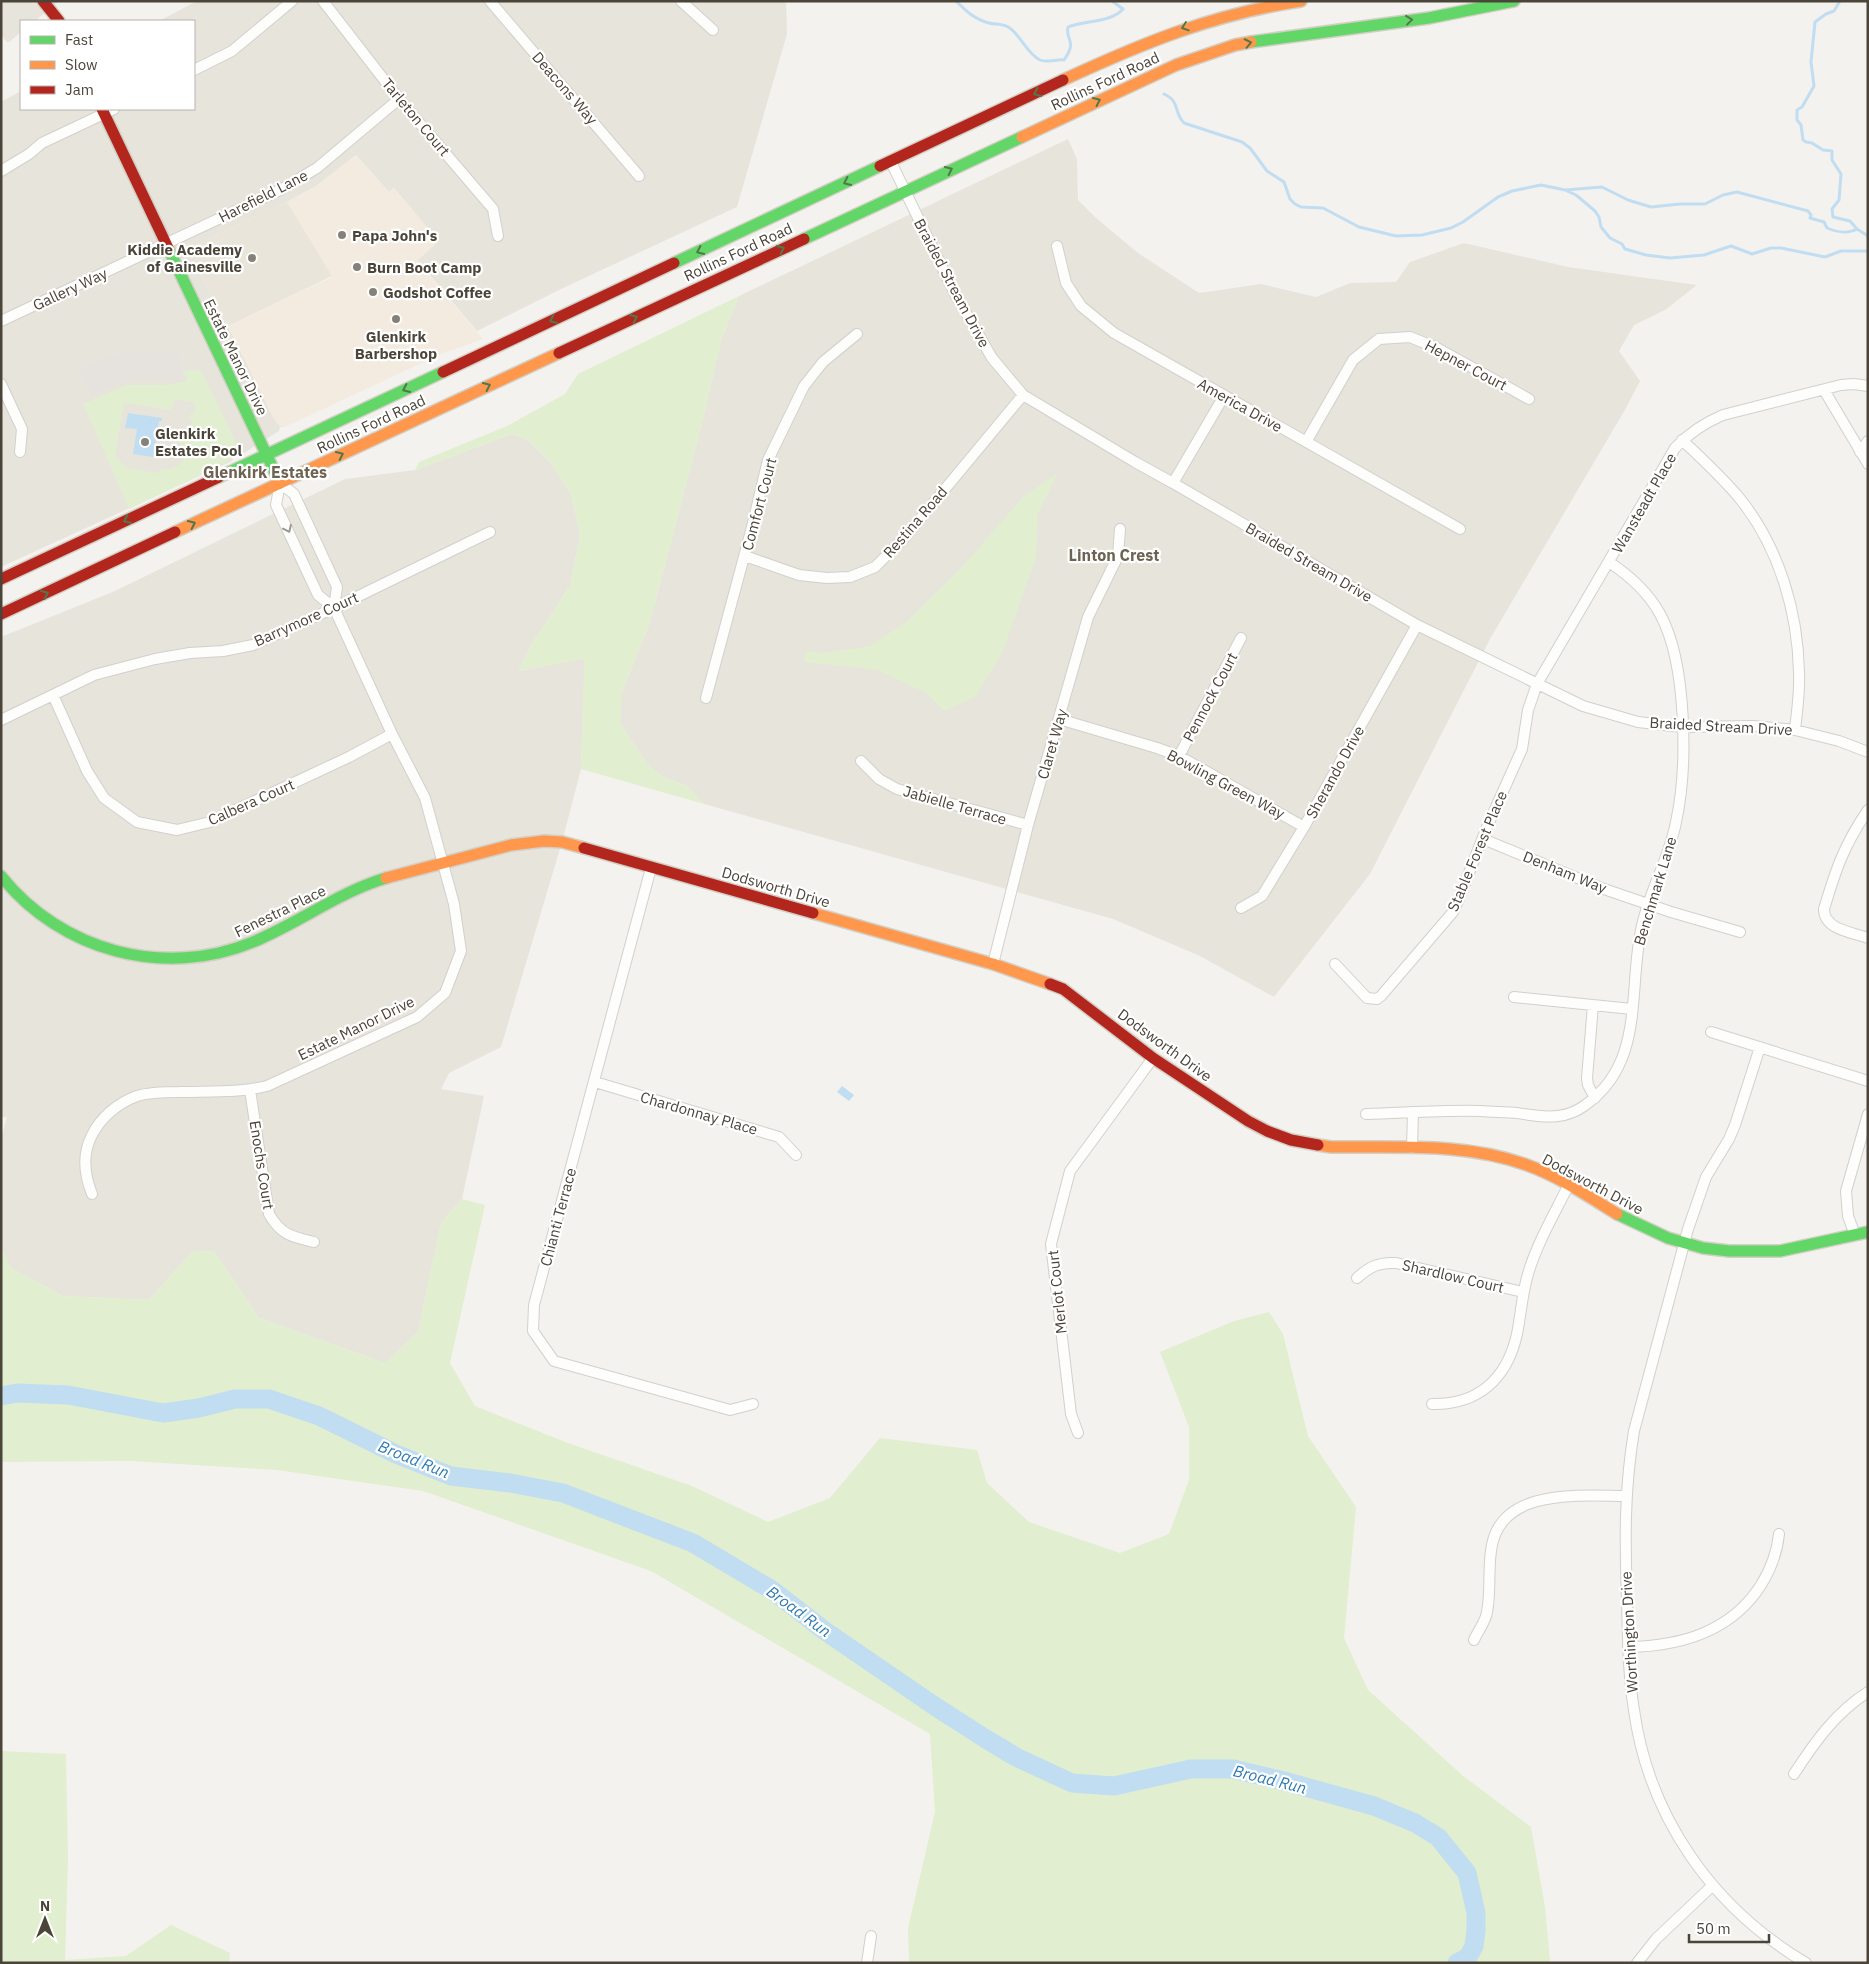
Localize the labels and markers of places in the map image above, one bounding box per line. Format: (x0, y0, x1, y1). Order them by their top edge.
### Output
place label: Papa John's (352, 226, 438, 245)
marker: Papa John's (336, 229, 348, 241)
place label: Kiddie Academy of Gainesville (127, 240, 242, 276)
marker: Kiddie Academy of Gainesville (246, 252, 258, 264)
place label: Burn Boot Camp (367, 258, 481, 277)
marker: Burn Boot Camp (351, 261, 363, 273)
place label: Godshot Coffee (383, 283, 491, 302)
marker: Godshot Coffee (367, 286, 379, 298)
marker: Glenkirk Barbershop (390, 313, 402, 325)
place label: Glenkirk Barbershop (355, 327, 437, 363)
place label: Glenkirk Estates Pool (155, 424, 242, 460)
marker: Glenkirk Estates Pool (139, 436, 151, 448)

